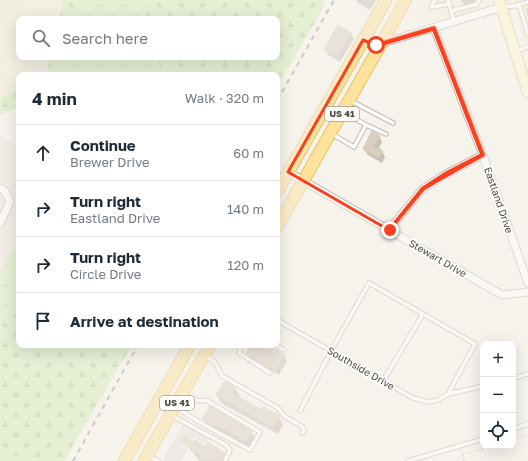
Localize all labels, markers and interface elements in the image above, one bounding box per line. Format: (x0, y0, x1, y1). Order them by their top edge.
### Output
search box (16, 16, 280, 60)
icon: search (30, 27, 52, 49)
text: Search here (62, 29, 148, 47)
route start (367, 36, 385, 54)
text: 4 min (32, 88, 77, 109)
text: Walk · 320 m (185, 90, 264, 106)
road number: US 41 (325, 107, 359, 121)
text: Continue (70, 136, 136, 154)
icon: ahead (32, 142, 54, 164)
text: 60 m (233, 145, 264, 161)
text: Brewer Drive (70, 154, 150, 170)
street label: Eastland Drive (482, 165, 516, 235)
text: Turn right (70, 192, 141, 210)
icon: right (32, 198, 54, 220)
text: 140 m (227, 201, 264, 217)
text: Eastland Drive (70, 210, 160, 226)
route end (381, 221, 399, 239)
street label: Stewart Drive (407, 237, 469, 280)
text: Turn right (70, 248, 141, 266)
icon: right (32, 254, 54, 276)
text: 120 m (227, 257, 264, 273)
text: Circle Drive (70, 266, 141, 282)
icon: arrive (32, 310, 54, 332)
text: Arrive at destination (70, 312, 219, 330)
map controls (480, 341, 516, 449)
button: + (480, 341, 516, 377)
street label: Southside Drive (325, 344, 397, 392)
button: − (480, 377, 516, 413)
road number: US 41 (160, 396, 194, 410)
button: locate (480, 413, 516, 449)

